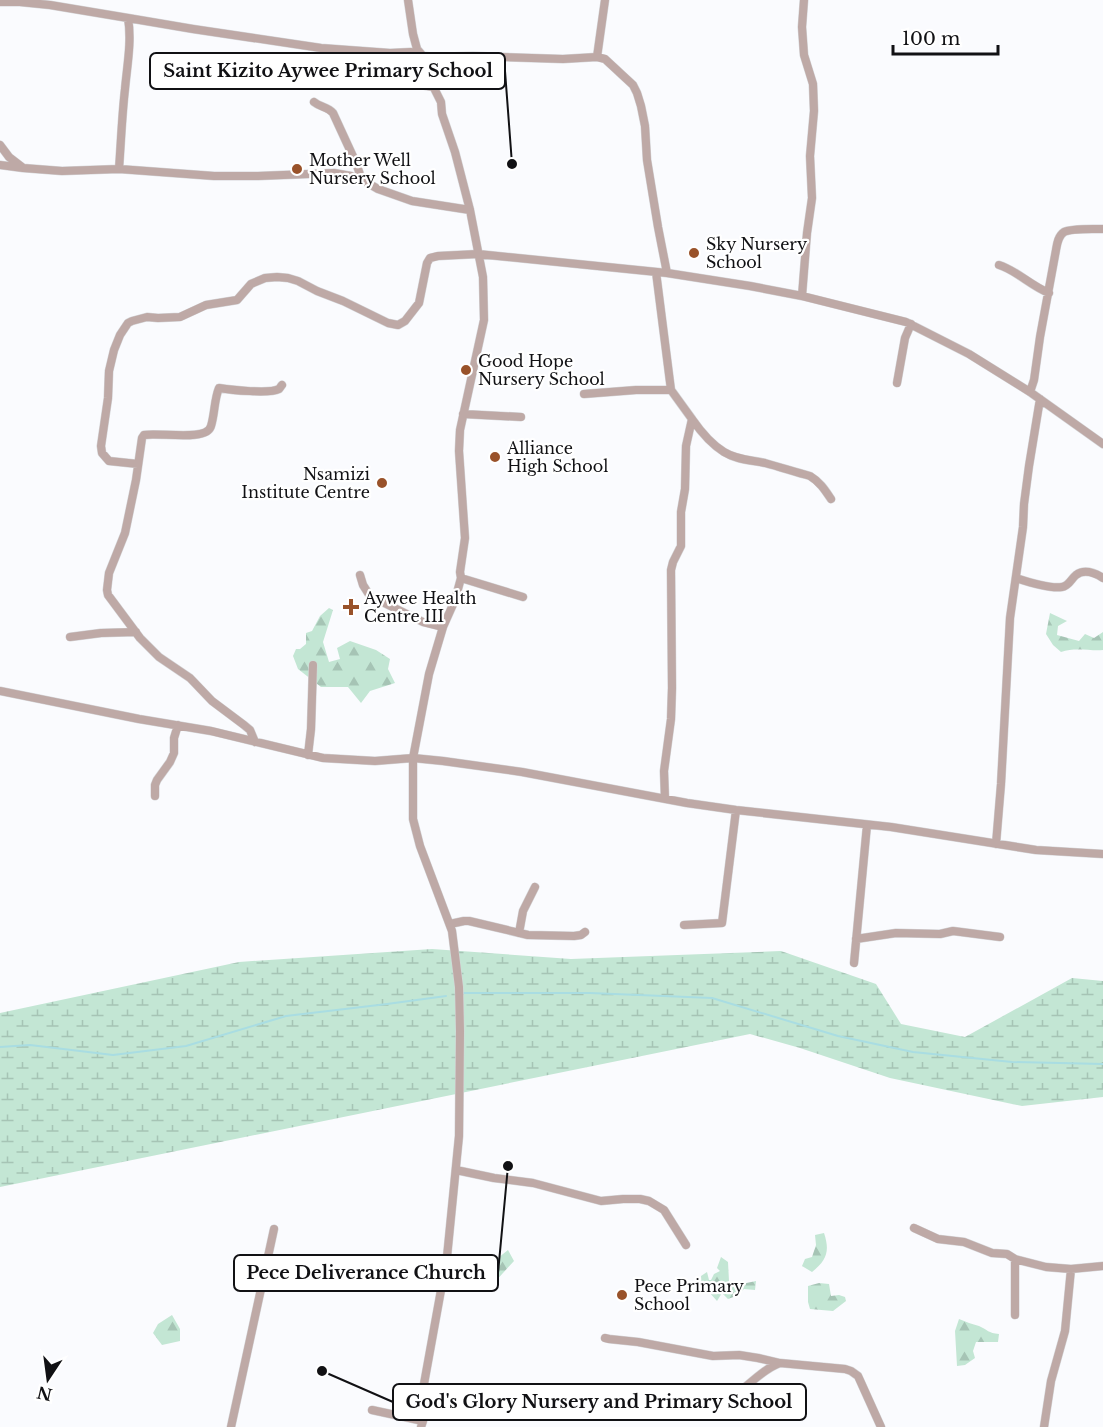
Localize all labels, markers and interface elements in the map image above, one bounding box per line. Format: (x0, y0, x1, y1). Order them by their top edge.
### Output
scale bar (893, 18, 998, 56)
text: 100 m (902, 28, 960, 50)
callout: Saint Kizito Aywee Primary School (150, 53, 505, 89)
text: Saint Kizito Aywee Primary School (163, 60, 493, 82)
place label: Mother Well Nursery School (309, 150, 436, 188)
marker: Mother Well Nursery School (290, 162, 304, 176)
place label: Sky Nursery School (706, 234, 808, 272)
marker: Sky Nursery School (687, 246, 701, 260)
place label: Good Hope Nursery School (478, 351, 605, 389)
marker: Good Hope Nursery School (459, 363, 473, 377)
place label: Alliance High School (506, 438, 608, 476)
marker: Alliance High School (488, 450, 502, 464)
place label: Nsamizi Institute Centre (241, 464, 371, 502)
marker: Nsamizi Institute Centre (375, 476, 389, 490)
place label: Aywee Health Centre III (363, 588, 477, 626)
marker: Aywee Health Centre III (342, 598, 360, 616)
callout: Pece Deliverance Church (234, 1255, 498, 1291)
text: Pece Deliverance Church (246, 1262, 486, 1284)
place label: Pece Primary School (634, 1276, 745, 1314)
marker: Pece Primary School (615, 1288, 629, 1302)
north arrow (18, 1349, 78, 1409)
text: N (35, 1382, 54, 1405)
callout: God's Glory Nursery and Primary School (393, 1384, 806, 1420)
text: God's Glory Nursery and Primary School (406, 1391, 793, 1413)

